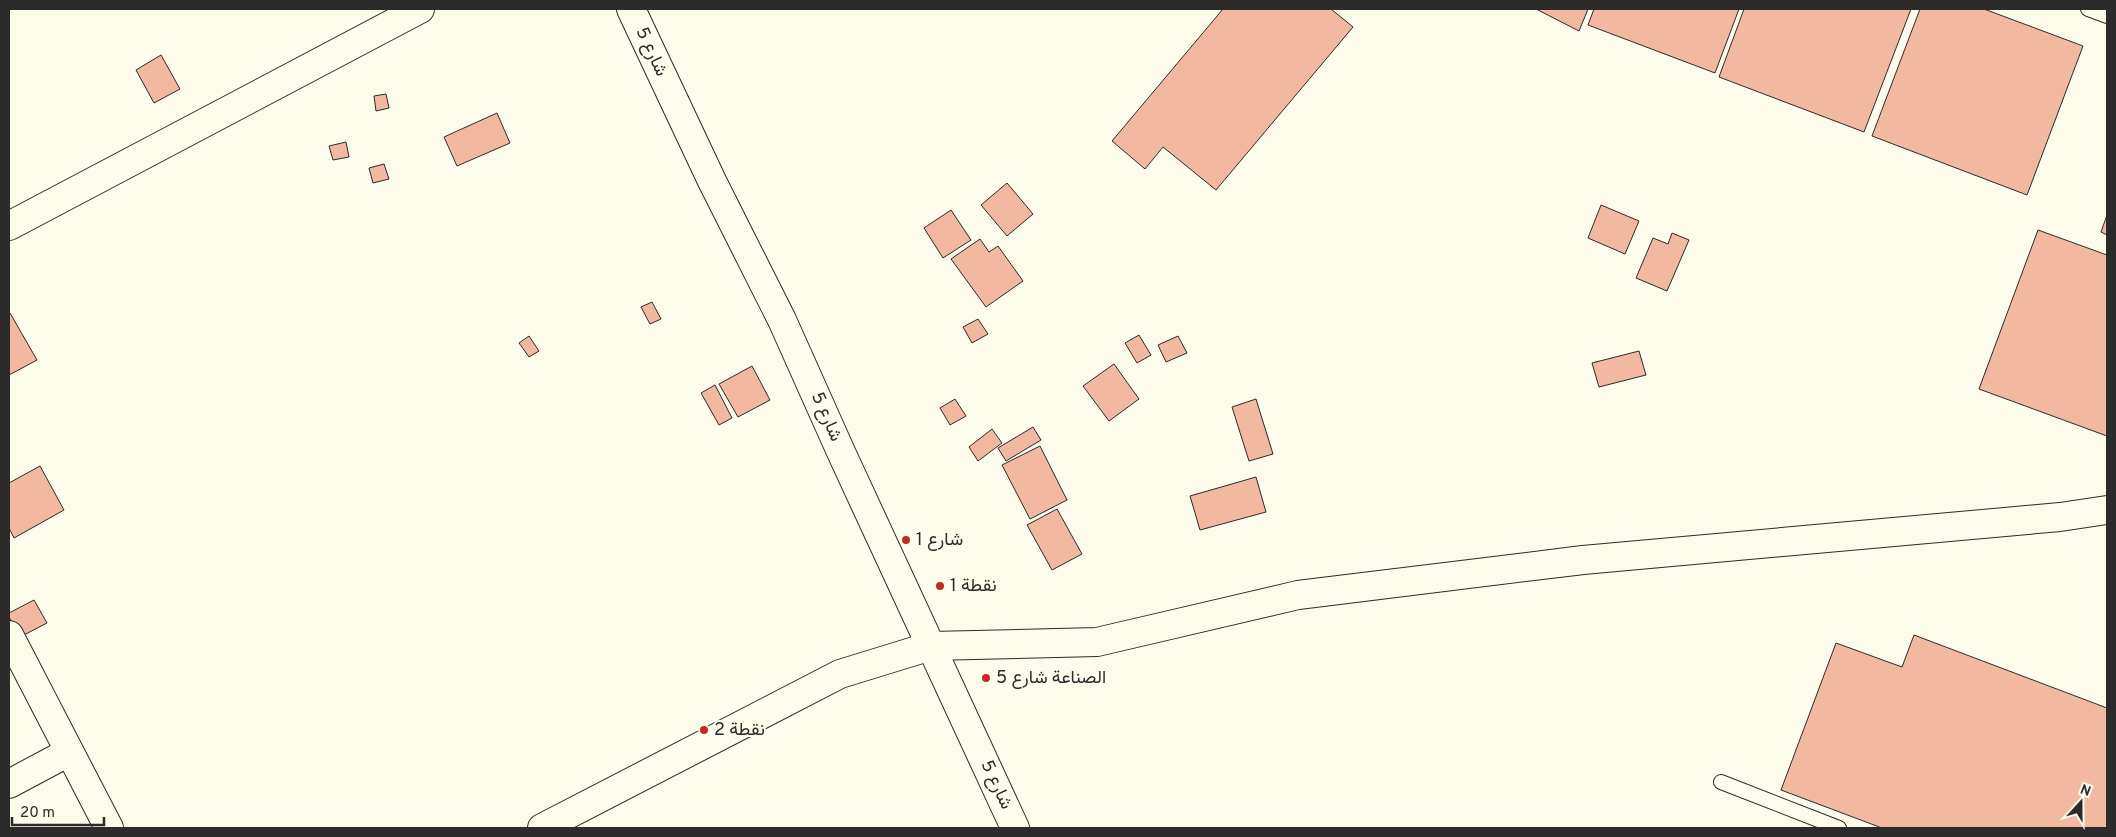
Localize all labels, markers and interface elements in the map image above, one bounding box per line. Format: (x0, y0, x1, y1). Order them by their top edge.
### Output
street label: شارع 5 (630, 24, 672, 80)
street label: شارع 5 (805, 389, 847, 445)
place label: شارع 1 (916, 529, 963, 552)
marker: شارع 1 (900, 534, 912, 546)
place label: نقطة 1 (950, 575, 997, 598)
marker: نقطة 1 (934, 580, 946, 592)
place label: الصناعة شارع 5 (996, 667, 1106, 690)
marker: الصناعة شارع 5 (980, 672, 992, 684)
place label: نقطة 2 (714, 719, 765, 742)
marker: نقطة 2 (698, 724, 710, 736)
street label: شارع 5 (975, 757, 1017, 813)
north arrow (2056, 777, 2106, 827)
text: N (2077, 782, 2093, 801)
scale bar (12, 794, 105, 826)
text: 20 m (20, 804, 55, 823)

